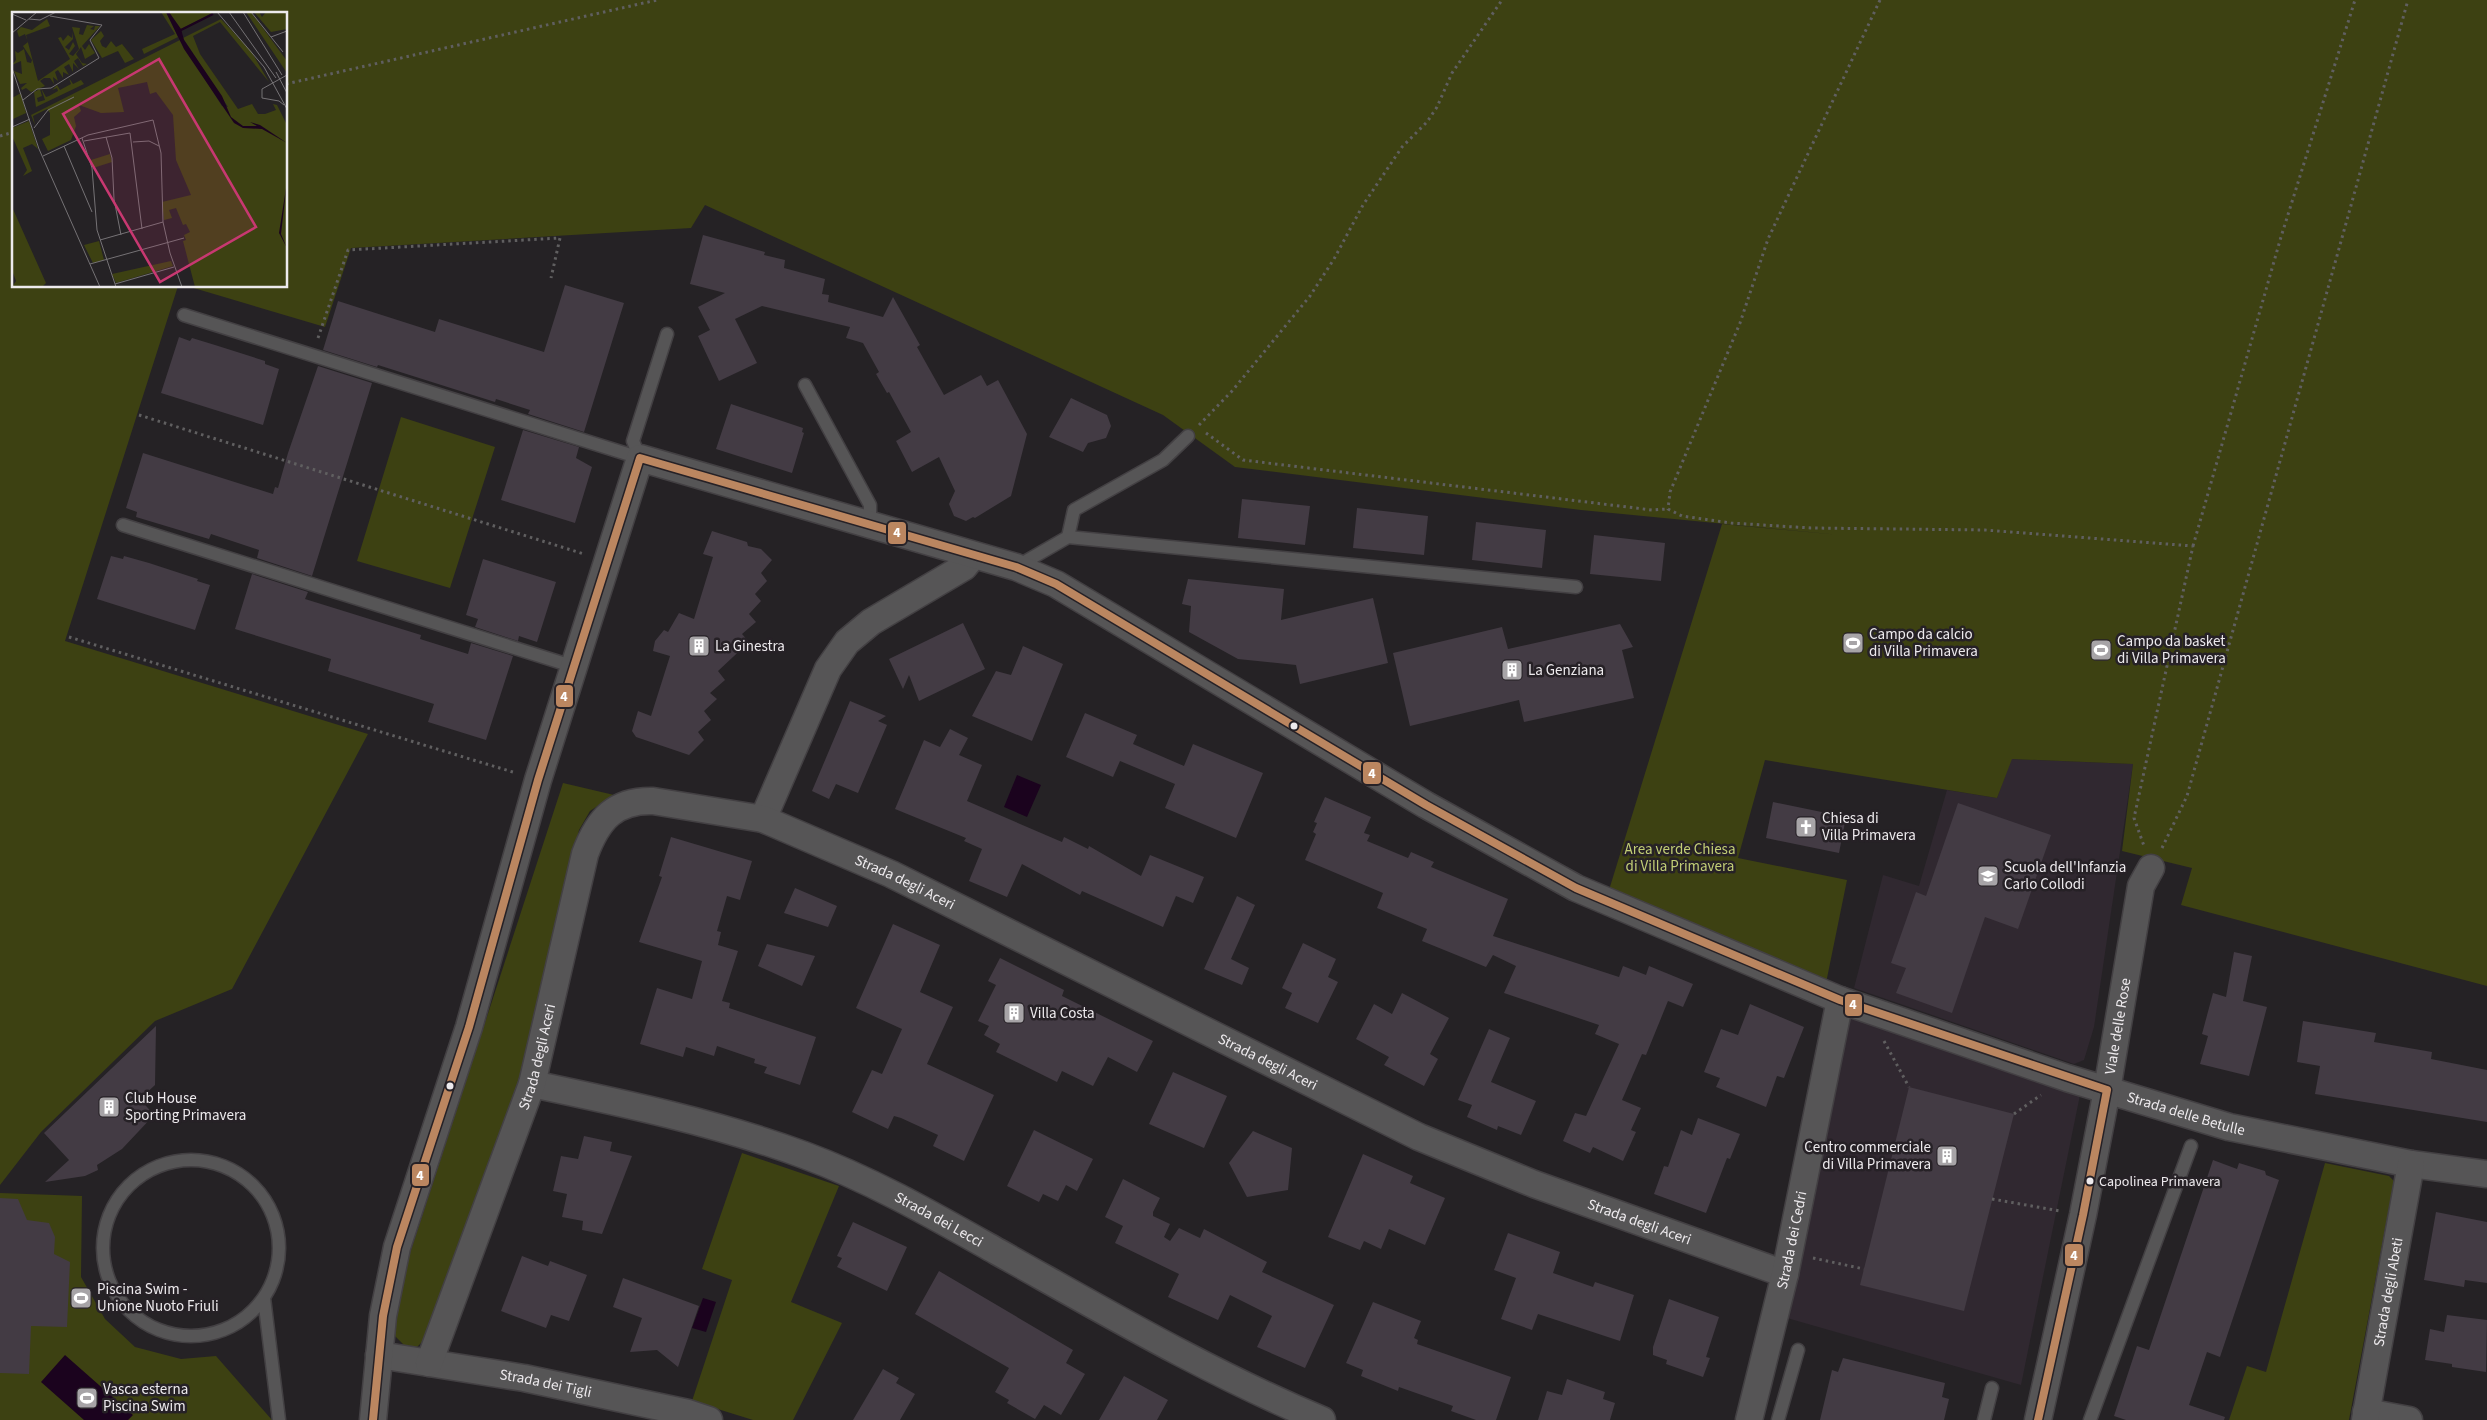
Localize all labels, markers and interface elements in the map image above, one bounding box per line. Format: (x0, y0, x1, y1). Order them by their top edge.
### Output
inset map (12, 12, 288, 288)
line badge: 4 (887, 521, 907, 545)
text: 4 (893, 523, 901, 543)
place label: Campo da calcio di Villa Primavera (1869, 624, 1978, 662)
sports icon: Campo da calcio di Villa Primavera (1841, 631, 1865, 655)
place label: Campo da basket di Villa Primavera (2117, 631, 2226, 669)
building icon: La Ginestra (687, 634, 711, 658)
place label: La Ginestra (715, 636, 785, 657)
sports icon: Campo da basket di Villa Primavera (2089, 638, 2113, 662)
building icon: La Genziana (1500, 658, 1524, 682)
place label: La Genziana (1528, 660, 1604, 681)
line badge: 4 (555, 684, 574, 708)
text: 4 (560, 687, 568, 707)
unlabelled marker (1289, 721, 1299, 731)
line badge: 4 (1362, 761, 1382, 785)
text: 4 (1368, 764, 1376, 784)
place label: Chiesa di Villa Primavera (1822, 808, 1916, 846)
church icon: Chiesa di Villa Primavera (1794, 815, 1818, 839)
park label: Area verde Chiesa di Villa Primavera (1625, 839, 1735, 877)
street label: Strada degli Aceri (851, 850, 959, 915)
place label: Scuola dell'Infanzia Carlo Collodi (2004, 857, 2126, 895)
school or university icon: Scuola dell'Infanzia Carlo Collodi (1976, 864, 2000, 888)
street label: Viale delle Rose (2100, 976, 2137, 1076)
line badge: 4 (1844, 993, 1863, 1017)
text: 4 (1849, 995, 1857, 1015)
building icon: Villa Costa (1002, 1001, 1026, 1025)
street label: Strada degli Aceri (513, 1002, 561, 1113)
place label: Villa Costa (1030, 1003, 1095, 1024)
street label: Strada degli Aceri (1214, 1029, 1321, 1096)
unlabelled marker (445, 1081, 455, 1091)
street label: Strada delle Betulle (2124, 1087, 2247, 1141)
place label: Club House Sporting Primavera (125, 1088, 246, 1126)
building icon: Club House Sporting Primavera (97, 1095, 121, 1119)
place label: Centro commerciale di Villa Primavera (1804, 1137, 1931, 1175)
building icon: Centro commerciale di Villa Primavera (1935, 1144, 1959, 1168)
line badge: 4 (411, 1163, 430, 1187)
text: 4 (416, 1166, 424, 1186)
place label: Capolinea Primavera (2099, 1172, 2221, 1192)
marker: Capolinea Primavera (2085, 1176, 2095, 1186)
street label: Strada dei Lecci (891, 1187, 987, 1253)
street label: Strada dei Cedri (1772, 1189, 1812, 1291)
street label: Strada degli Aceri (1584, 1194, 1694, 1251)
street label: Strada degli Abeti (2368, 1236, 2409, 1348)
line badge: 4 (2064, 1243, 2084, 1267)
text: 4 (2070, 1246, 2078, 1266)
place label: Piscina Swim - Unione Nuoto Friuli (97, 1279, 219, 1317)
sports icon: Piscina Swim - Unione Nuoto Friuli (69, 1286, 93, 1310)
street label: Strada dei Tigli (498, 1364, 593, 1403)
place label: Vasca esterna Piscina Swim (103, 1379, 188, 1417)
sports icon: Vasca esterna Piscina Swim (75, 1386, 99, 1410)

